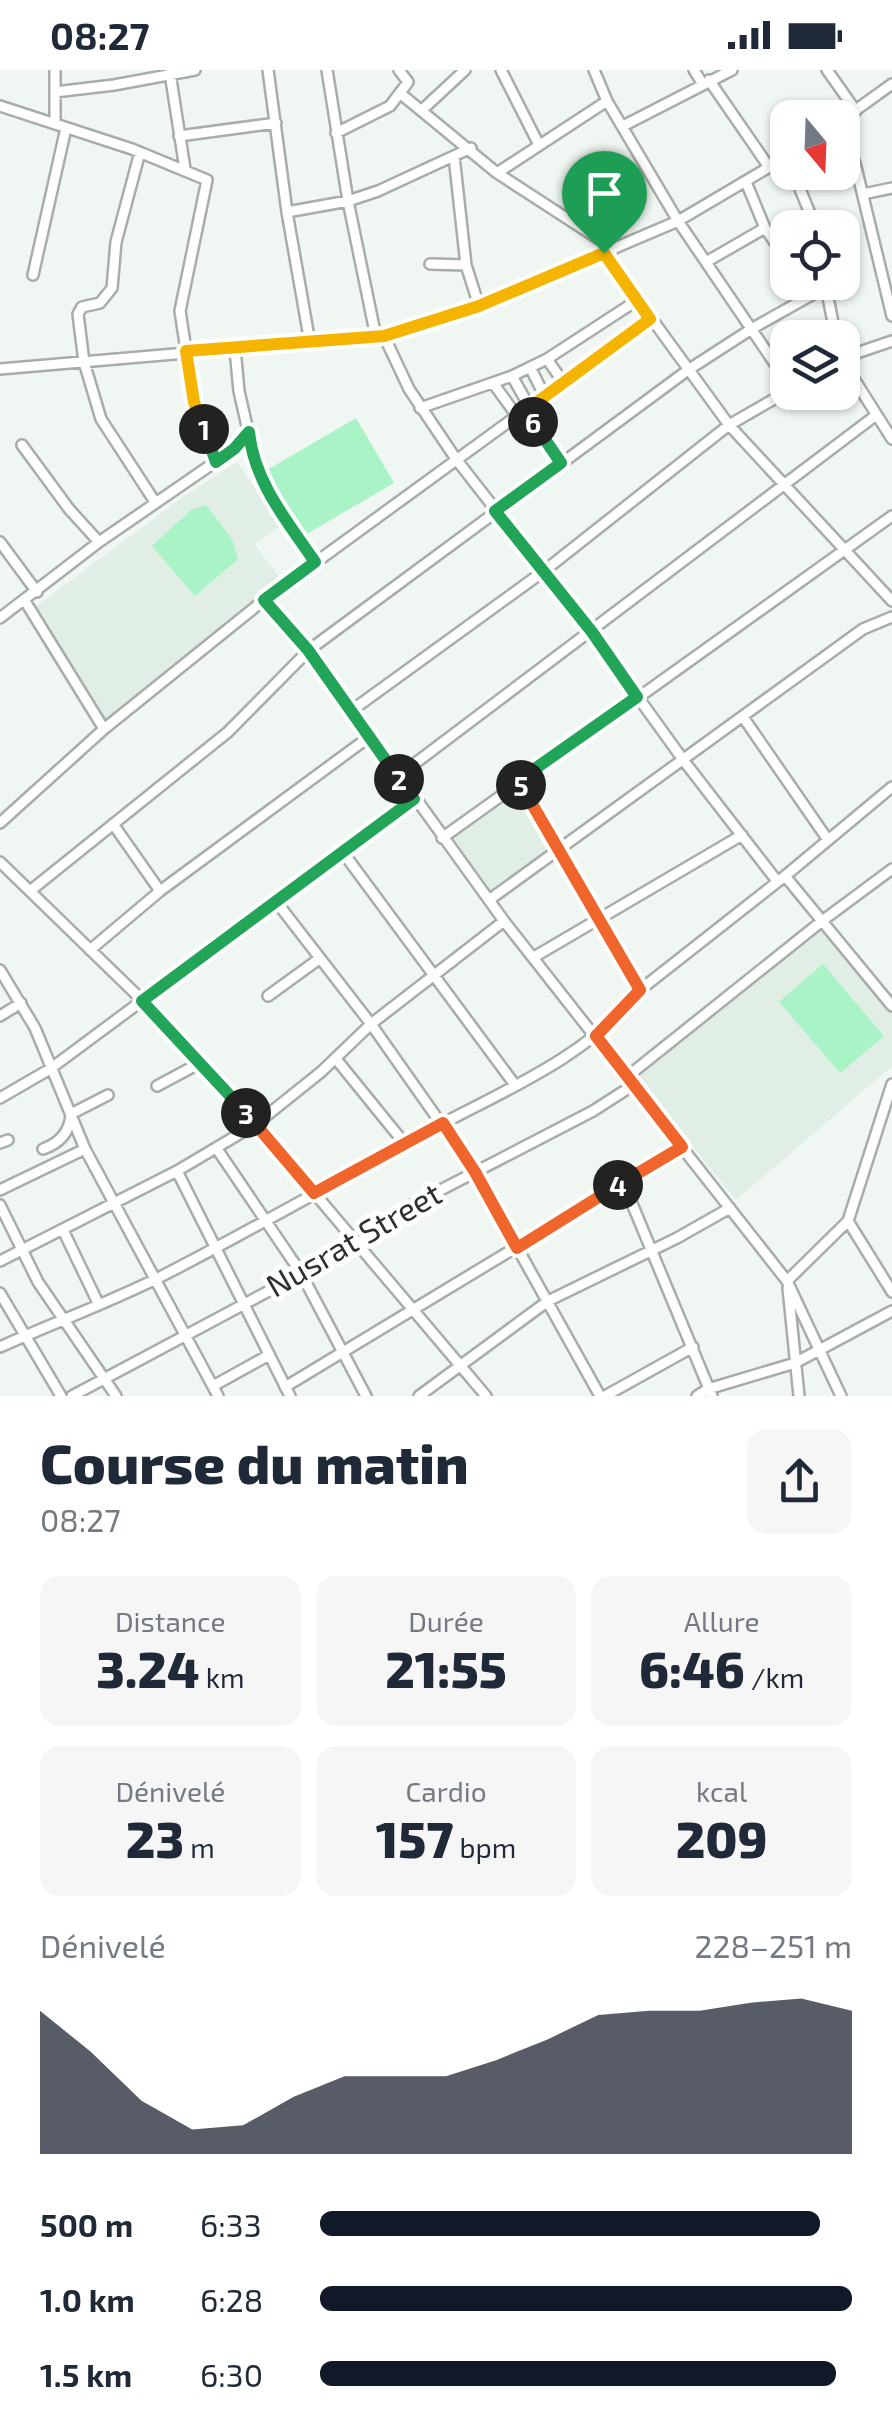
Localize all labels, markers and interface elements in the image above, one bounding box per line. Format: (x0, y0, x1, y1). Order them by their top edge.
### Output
text: 08:27 (50, 12, 150, 58)
north arrow (770, 100, 860, 190)
map controls (770, 100, 860, 410)
pin (562, 151, 647, 254)
icon: arrive (577, 166, 632, 221)
button: locate (770, 210, 860, 300)
button: layers (770, 320, 860, 410)
pin: 6 (508, 397, 558, 447)
pin: 1 (179, 404, 229, 454)
text: 6 (525, 405, 541, 439)
text: 1 (198, 412, 210, 446)
pin: 2 (374, 754, 424, 804)
pin: 5 (496, 760, 546, 810)
text: 2 (391, 762, 407, 796)
text: 5 (513, 768, 529, 802)
pin: 3 (221, 1088, 271, 1138)
text: 3 (238, 1096, 254, 1130)
pin: 4 (593, 1160, 643, 1210)
text: 4 (609, 1168, 627, 1202)
street label: Nusrat Street (259, 1173, 447, 1304)
text: Course du matin (40, 1429, 469, 1495)
button: share (747, 1429, 852, 1534)
text: 08:27 (40, 1500, 121, 1538)
text: Distance (115, 1604, 226, 1638)
text: Durée (408, 1604, 484, 1638)
text: Allure (684, 1604, 760, 1638)
text: 3.24 (96, 1638, 199, 1698)
text: 21:55 (385, 1638, 507, 1698)
text: 6:46 (639, 1638, 745, 1698)
text: km (199, 1660, 244, 1694)
text: /km (745, 1660, 804, 1694)
text: Dénivelé (115, 1774, 225, 1808)
text: Cardio (405, 1774, 487, 1808)
text: kcal (696, 1774, 747, 1808)
text: 23 (126, 1808, 184, 1868)
text: 157 (376, 1808, 453, 1868)
text: 209 (676, 1808, 768, 1868)
text: m (184, 1830, 215, 1864)
text: bpm (453, 1830, 516, 1864)
text: Dénivelé (40, 1926, 166, 1964)
text: 228–251 m (695, 1926, 852, 1964)
text: 500 m (40, 2205, 133, 2243)
text: 6:33 (200, 2205, 261, 2243)
text: 1.0 km (40, 2280, 135, 2318)
text: 6:28 (200, 2280, 263, 2318)
text: 1.5 km (40, 2355, 132, 2393)
text: 6:30 (200, 2355, 263, 2393)

